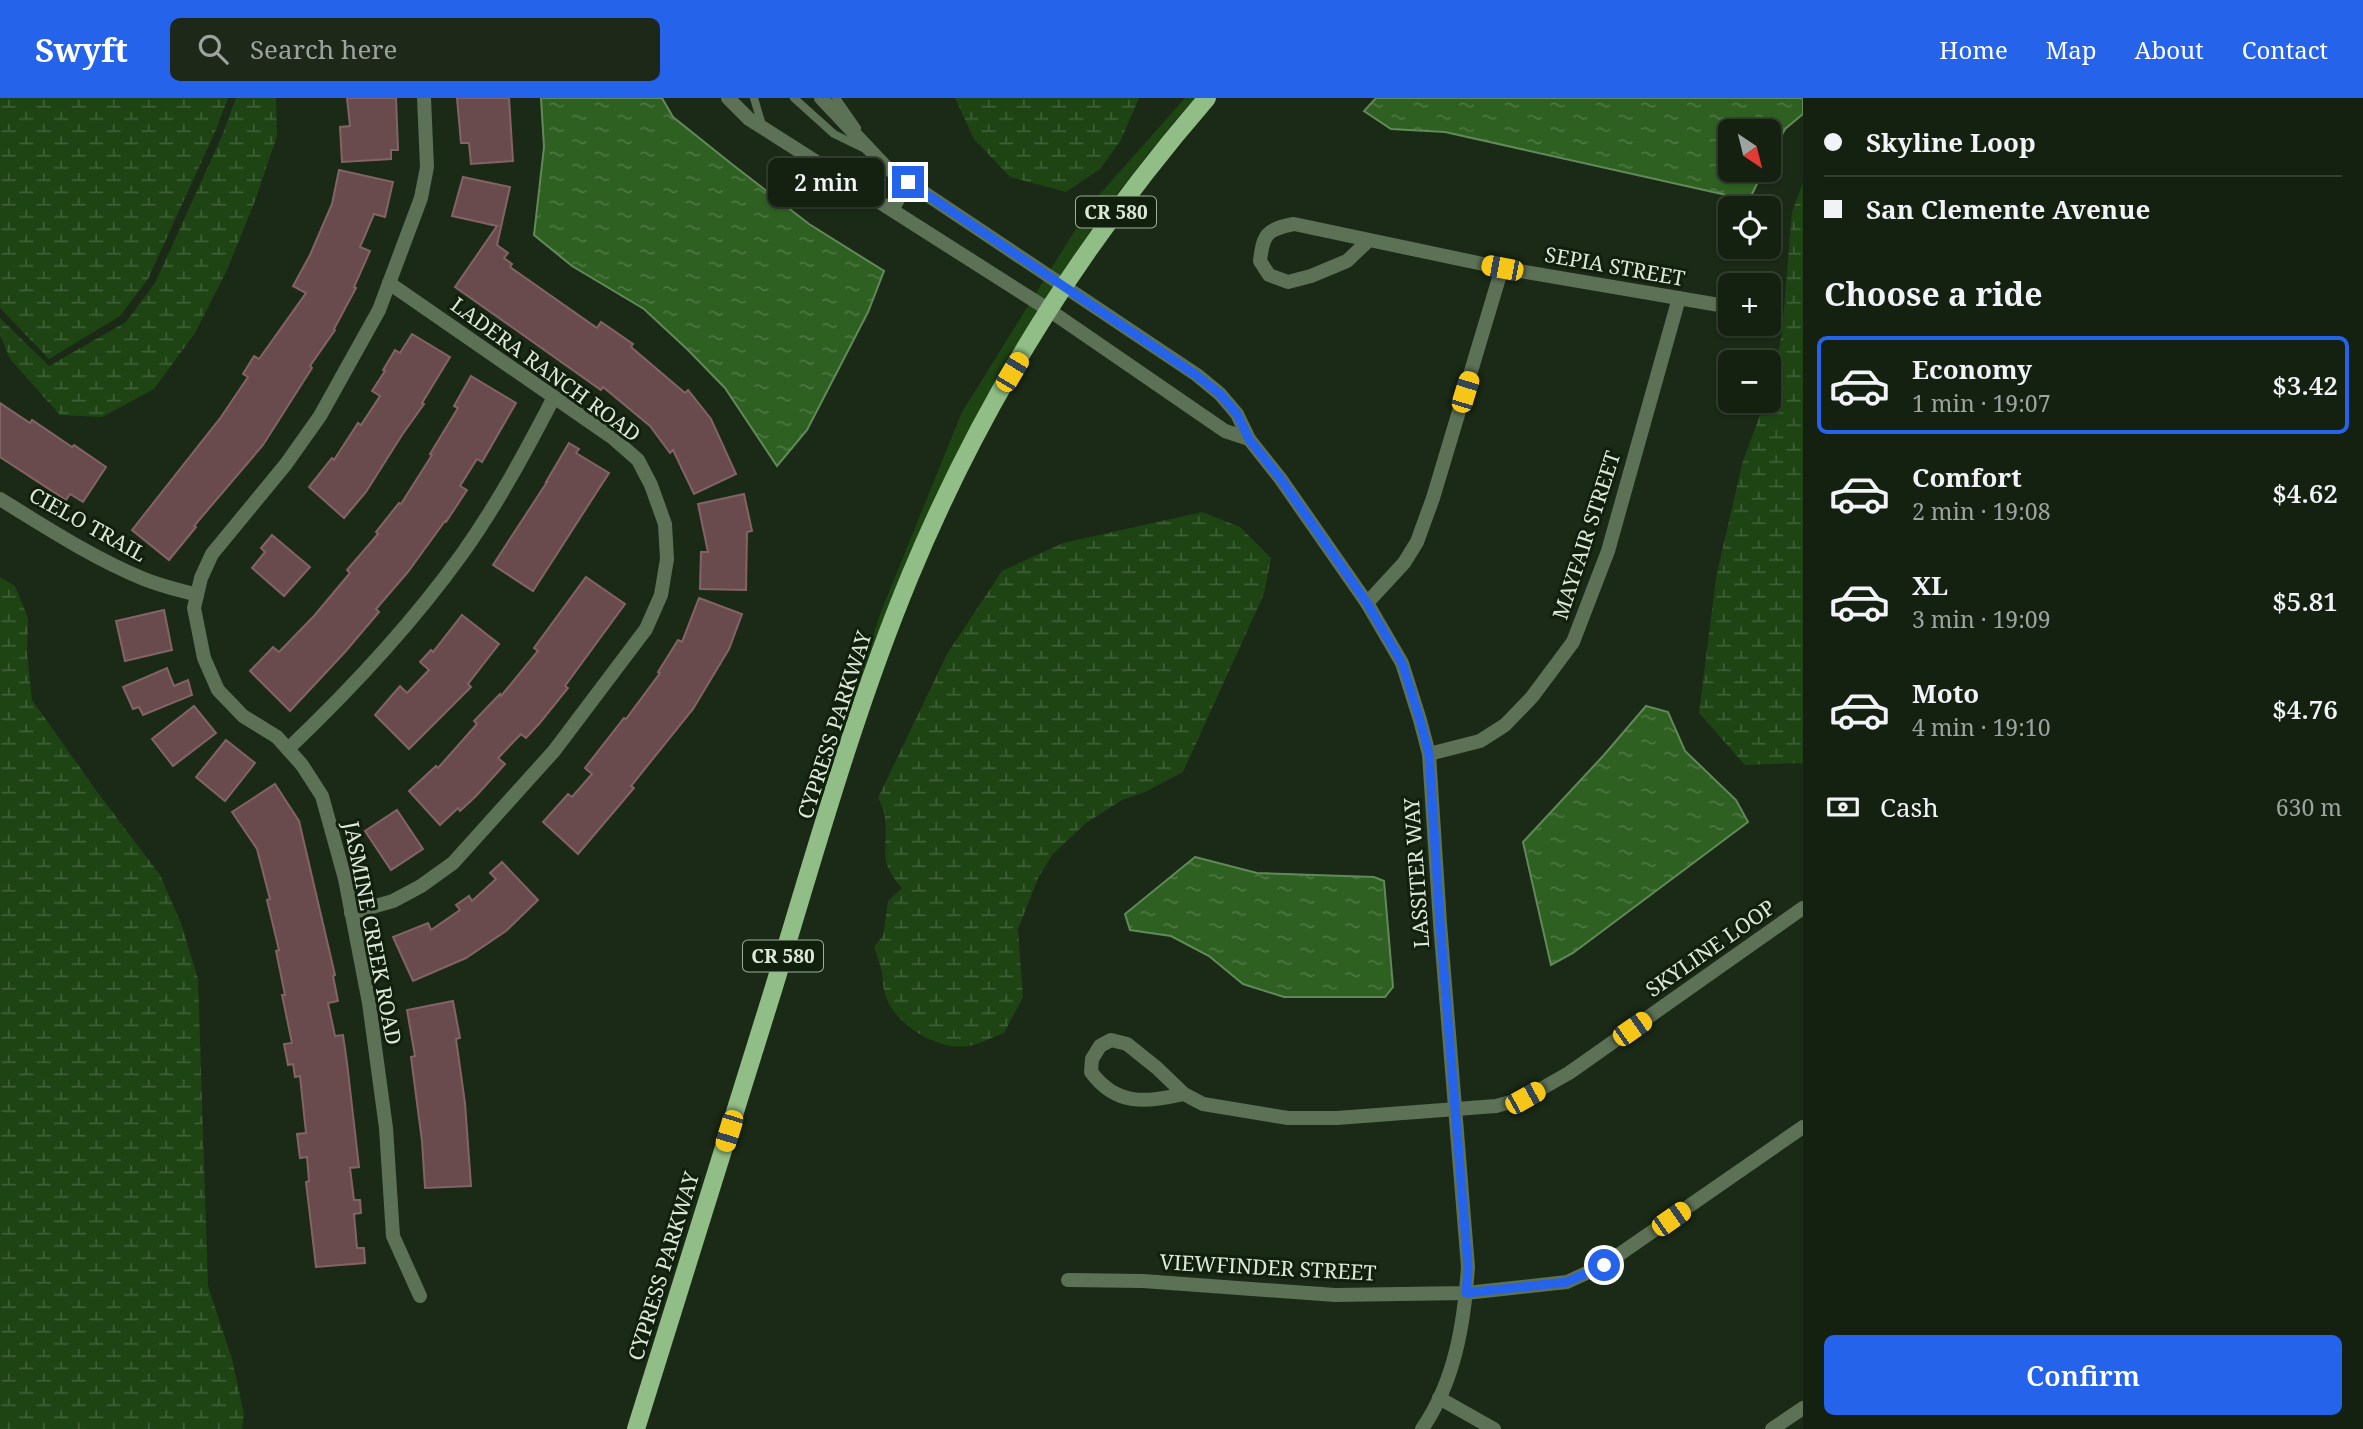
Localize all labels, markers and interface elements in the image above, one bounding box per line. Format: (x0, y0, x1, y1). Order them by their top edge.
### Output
search box (170, 18, 660, 81)
text: Swyft (35, 27, 128, 72)
icon: search (194, 30, 232, 68)
text: Search here (250, 31, 398, 67)
text: Home (1939, 33, 2008, 66)
text: Map (2046, 33, 2097, 66)
text: About (2135, 33, 2204, 66)
text: Contact (2242, 33, 2328, 66)
north arrow (1718, 119, 1782, 182)
map controls (1718, 119, 1781, 413)
text: Skyline Loop (1866, 124, 2036, 160)
callout: 2 min (768, 158, 884, 206)
text: 2 min (794, 166, 858, 198)
route end (892, 166, 924, 198)
text: San Clemente Avenue (1866, 191, 2150, 227)
road number: CR 580 (1076, 196, 1156, 228)
button: locate (1718, 196, 1781, 259)
street label: SEPIA STREET (1543, 240, 1687, 292)
car (1480, 254, 1525, 282)
text: Choose a ride (1824, 272, 2043, 315)
button: + (1718, 273, 1781, 336)
street label: LADERA RANCH ROAD (445, 291, 647, 447)
car (993, 349, 1032, 395)
button: − (1718, 350, 1781, 413)
text: Economy (1912, 351, 2032, 387)
icon: car (1828, 354, 1891, 417)
text: $3.42 (2272, 367, 2338, 403)
car (1449, 369, 1482, 415)
text: 1 min · 19:07 (1912, 387, 2050, 419)
street label: MAYFAIR STREET (1546, 447, 1626, 623)
text: Comfort (1912, 459, 2022, 495)
icon: car (1828, 462, 1891, 525)
text: $4.62 (2272, 475, 2338, 511)
street label: CIELO TRAIL (24, 480, 152, 568)
text: 2 min · 19:08 (1912, 495, 2050, 527)
text: XL (1912, 567, 1948, 603)
icon: car (1828, 570, 1891, 633)
text: $5.81 (2272, 583, 2338, 619)
text: 3 min · 19:09 (1912, 603, 2050, 635)
street label: CYPRESS PARKWAY (790, 627, 878, 822)
text: Moto (1912, 675, 1979, 711)
icon: car (1828, 678, 1891, 741)
text: $4.76 (2272, 691, 2338, 727)
text: 4 min · 19:10 (1912, 711, 2050, 743)
icon: cash (1824, 788, 1862, 826)
text: Cash (1880, 789, 1939, 825)
text: 630 m (2276, 791, 2342, 823)
street label: LASSITER WAY (1397, 796, 1435, 949)
street label: JASMINE CREEK ROAD (337, 818, 408, 1047)
street label: SKYLINE LOOP (1640, 893, 1780, 1003)
road number: CR 580 (743, 940, 823, 972)
car (1609, 1008, 1656, 1050)
car (1502, 1079, 1549, 1117)
car (713, 1108, 746, 1154)
street label: CYPRESS PARKWAY (621, 1167, 705, 1364)
car (1648, 1198, 1695, 1240)
street label: VIEWFINDER STREET (1159, 1247, 1377, 1287)
route start (1588, 1249, 1620, 1281)
button: Confirm (1824, 1335, 2342, 1415)

